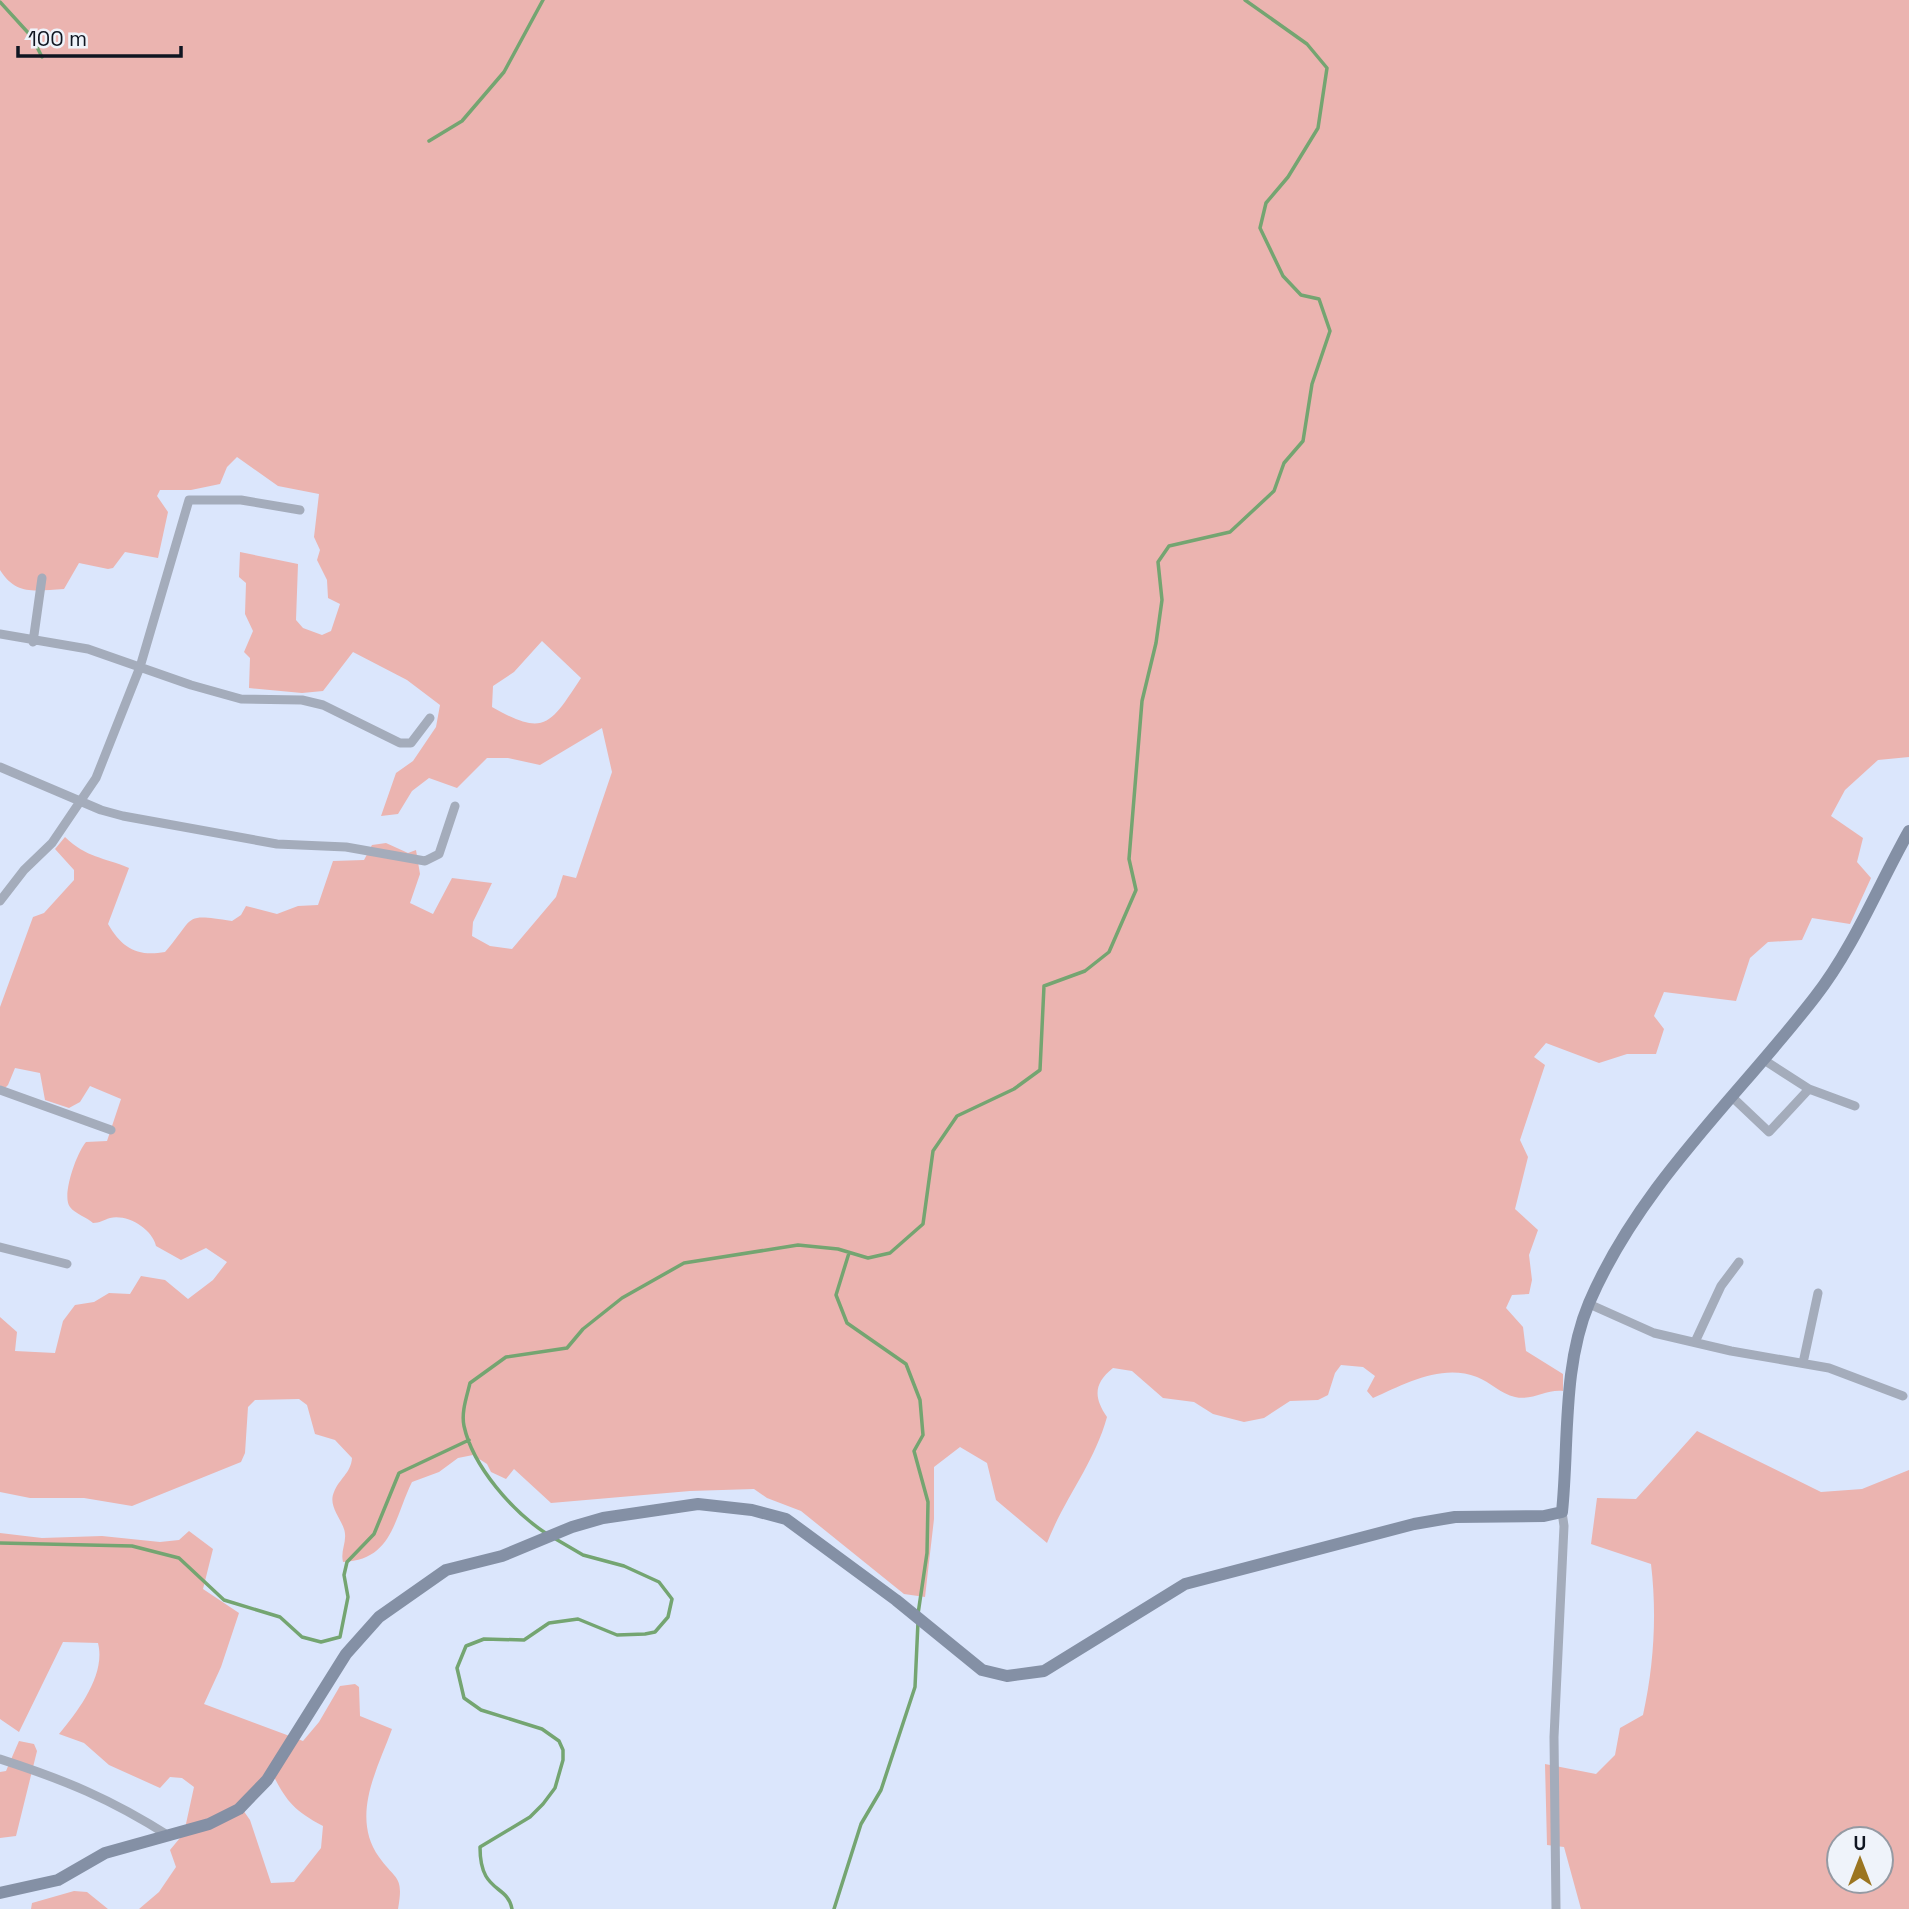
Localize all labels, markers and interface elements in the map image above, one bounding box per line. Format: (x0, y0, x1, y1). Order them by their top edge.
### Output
scale bar (18, 14, 180, 58)
text: 100 m (28, 25, 87, 52)
north arrow (1825, 1825, 1895, 1895)
text: U (1854, 1831, 1866, 1856)

